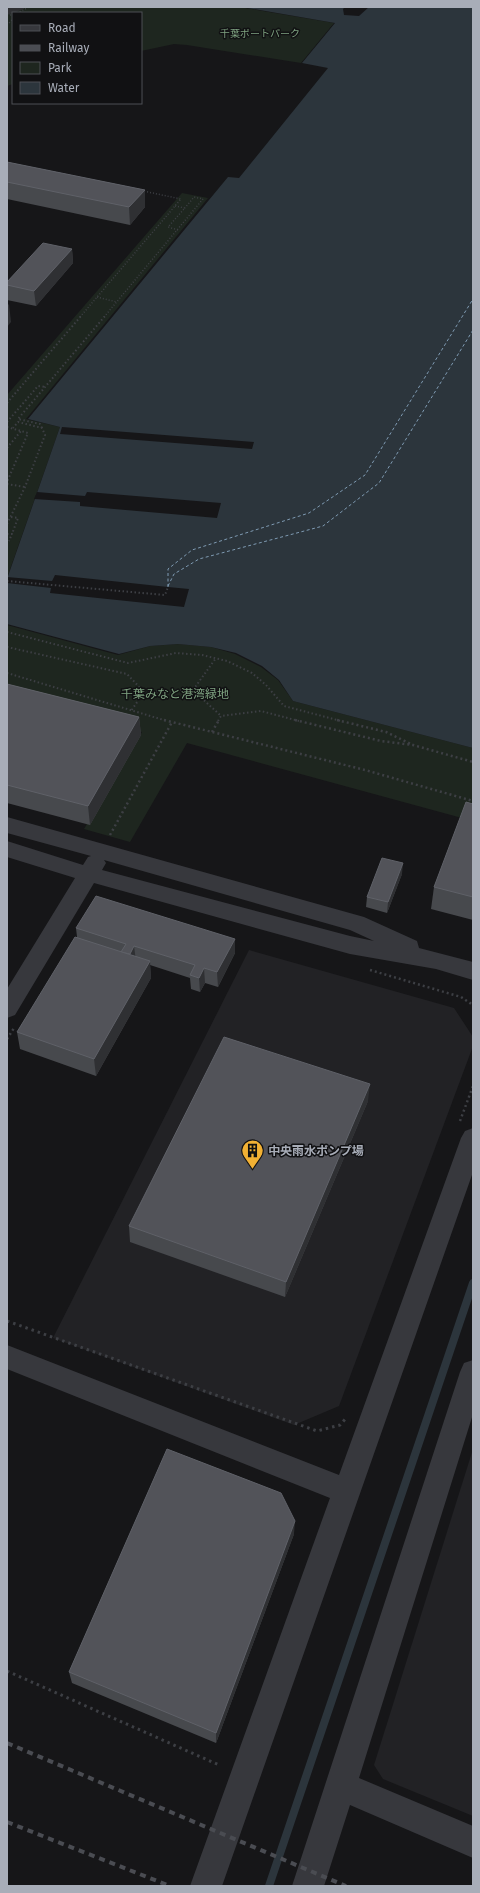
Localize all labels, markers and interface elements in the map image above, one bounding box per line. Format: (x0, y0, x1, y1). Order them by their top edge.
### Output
legend (12, 12, 142, 104)
text: Road (48, 21, 76, 35)
park label: 千葉ポートパーク (220, 28, 300, 40)
text: Railway (48, 41, 89, 55)
text: Park (48, 61, 72, 75)
text: Water (48, 81, 80, 95)
park label: 千葉みなと港湾緑地 (121, 687, 229, 701)
building icon: 中央雨水ポンプ場 (239, 1138, 265, 1171)
place label: 中央雨水ポンプ場 (268, 1144, 364, 1158)

